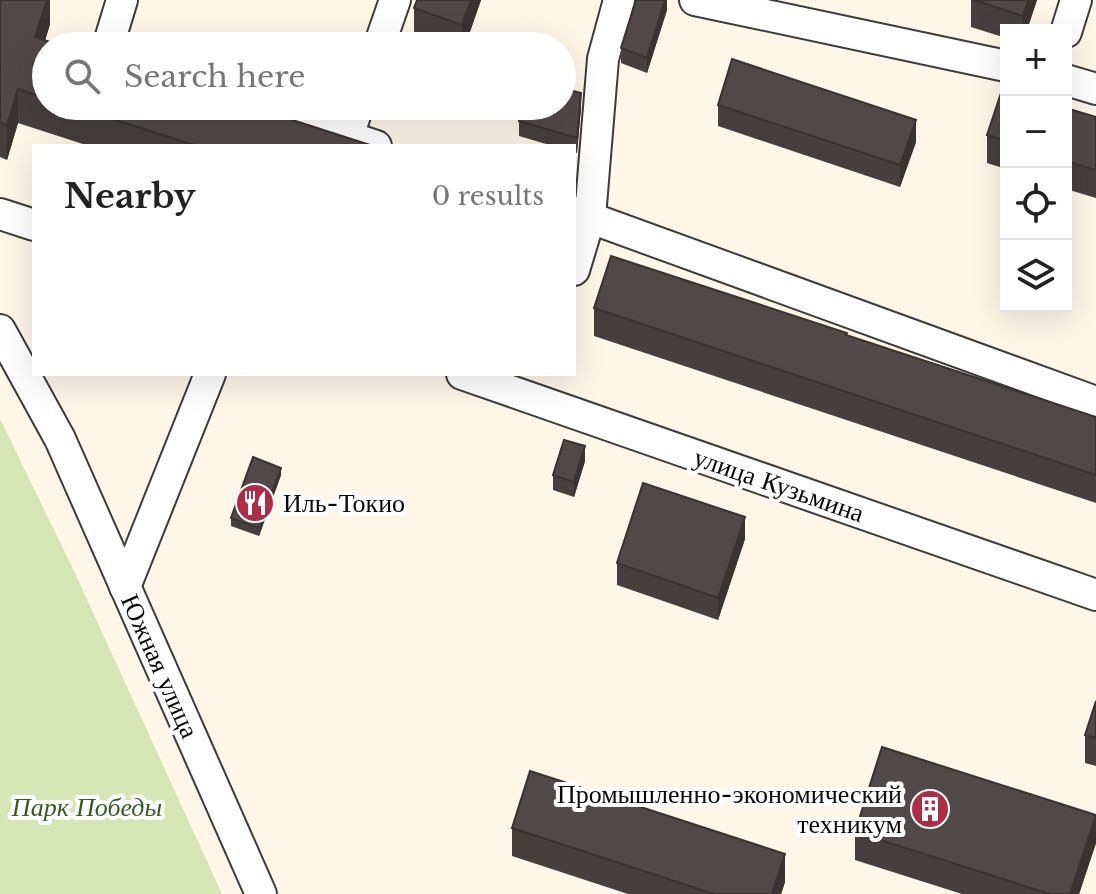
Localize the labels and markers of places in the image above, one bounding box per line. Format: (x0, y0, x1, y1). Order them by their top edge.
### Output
restaurant icon: Иль-Токио (234, 482, 276, 524)
place label: Иль-Токио (283, 487, 405, 519)
place label: Промышленно-экономический техникум (557, 778, 902, 840)
building icon: Промышленно-экономический техникум (909, 788, 951, 830)

